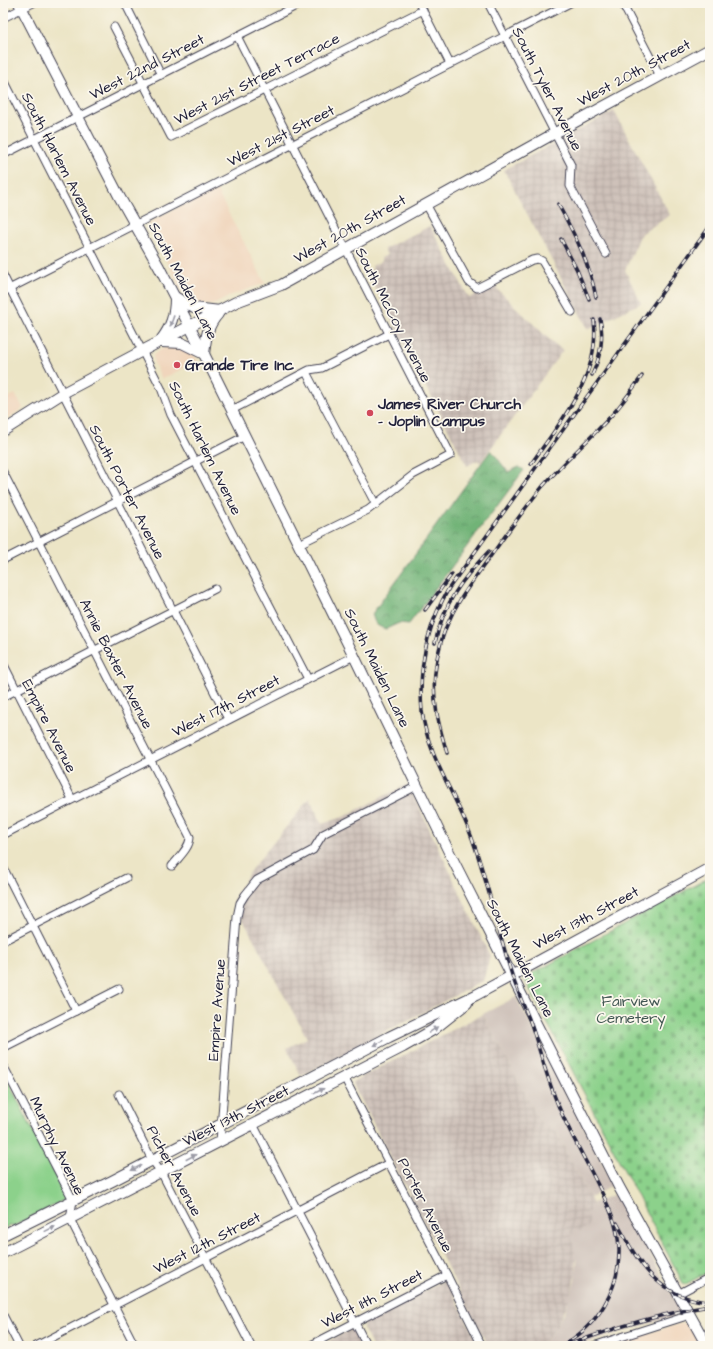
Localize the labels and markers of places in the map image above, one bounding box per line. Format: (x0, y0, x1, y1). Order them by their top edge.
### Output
place label: Grande Tire Inc (185, 355, 294, 376)
marker: Grande Tire Inc (172, 360, 182, 370)
place label: James River Church - Joplin Campus (377, 394, 521, 432)
marker: James River Church - Joplin Campus (365, 408, 375, 418)

